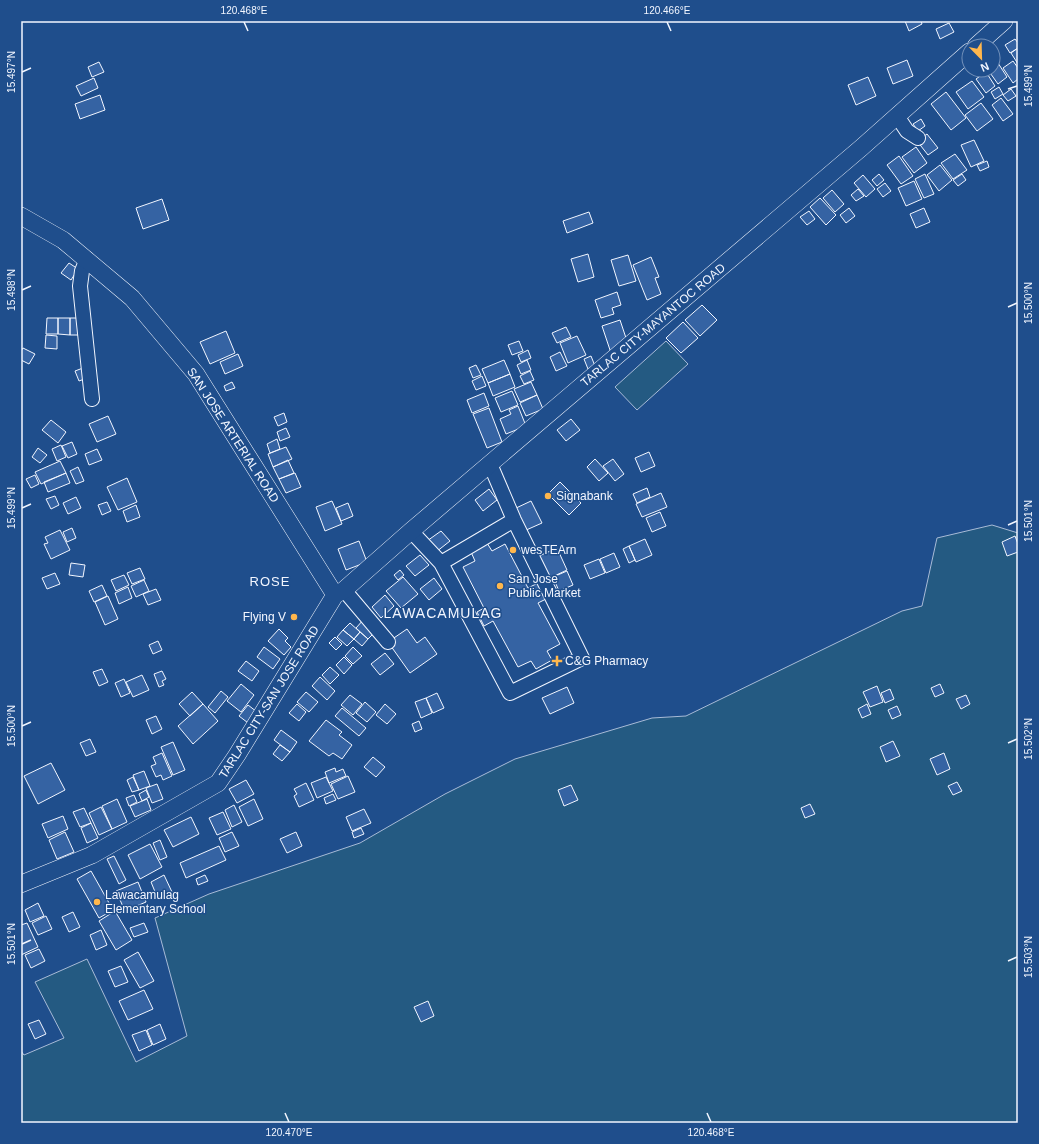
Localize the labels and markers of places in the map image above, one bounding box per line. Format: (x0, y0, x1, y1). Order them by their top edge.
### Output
place label: Signabank (556, 489, 614, 503)
marker: Signabank (543, 491, 553, 501)
place label: wesTEArn (520, 543, 576, 557)
marker: wesTEArn (508, 545, 518, 555)
place label: San Jose Public Market (508, 572, 581, 600)
marker: San Jose Public Market (495, 581, 505, 591)
place label: Flying V (243, 610, 286, 624)
marker: Flying V (289, 612, 299, 622)
place label: C&G Pharmacy (565, 654, 648, 668)
marker: C&G Pharmacy (552, 656, 562, 666)
place label: Lawacamulag Elementary School (105, 888, 206, 916)
marker: Lawacamulag Elementary School (92, 897, 102, 907)

